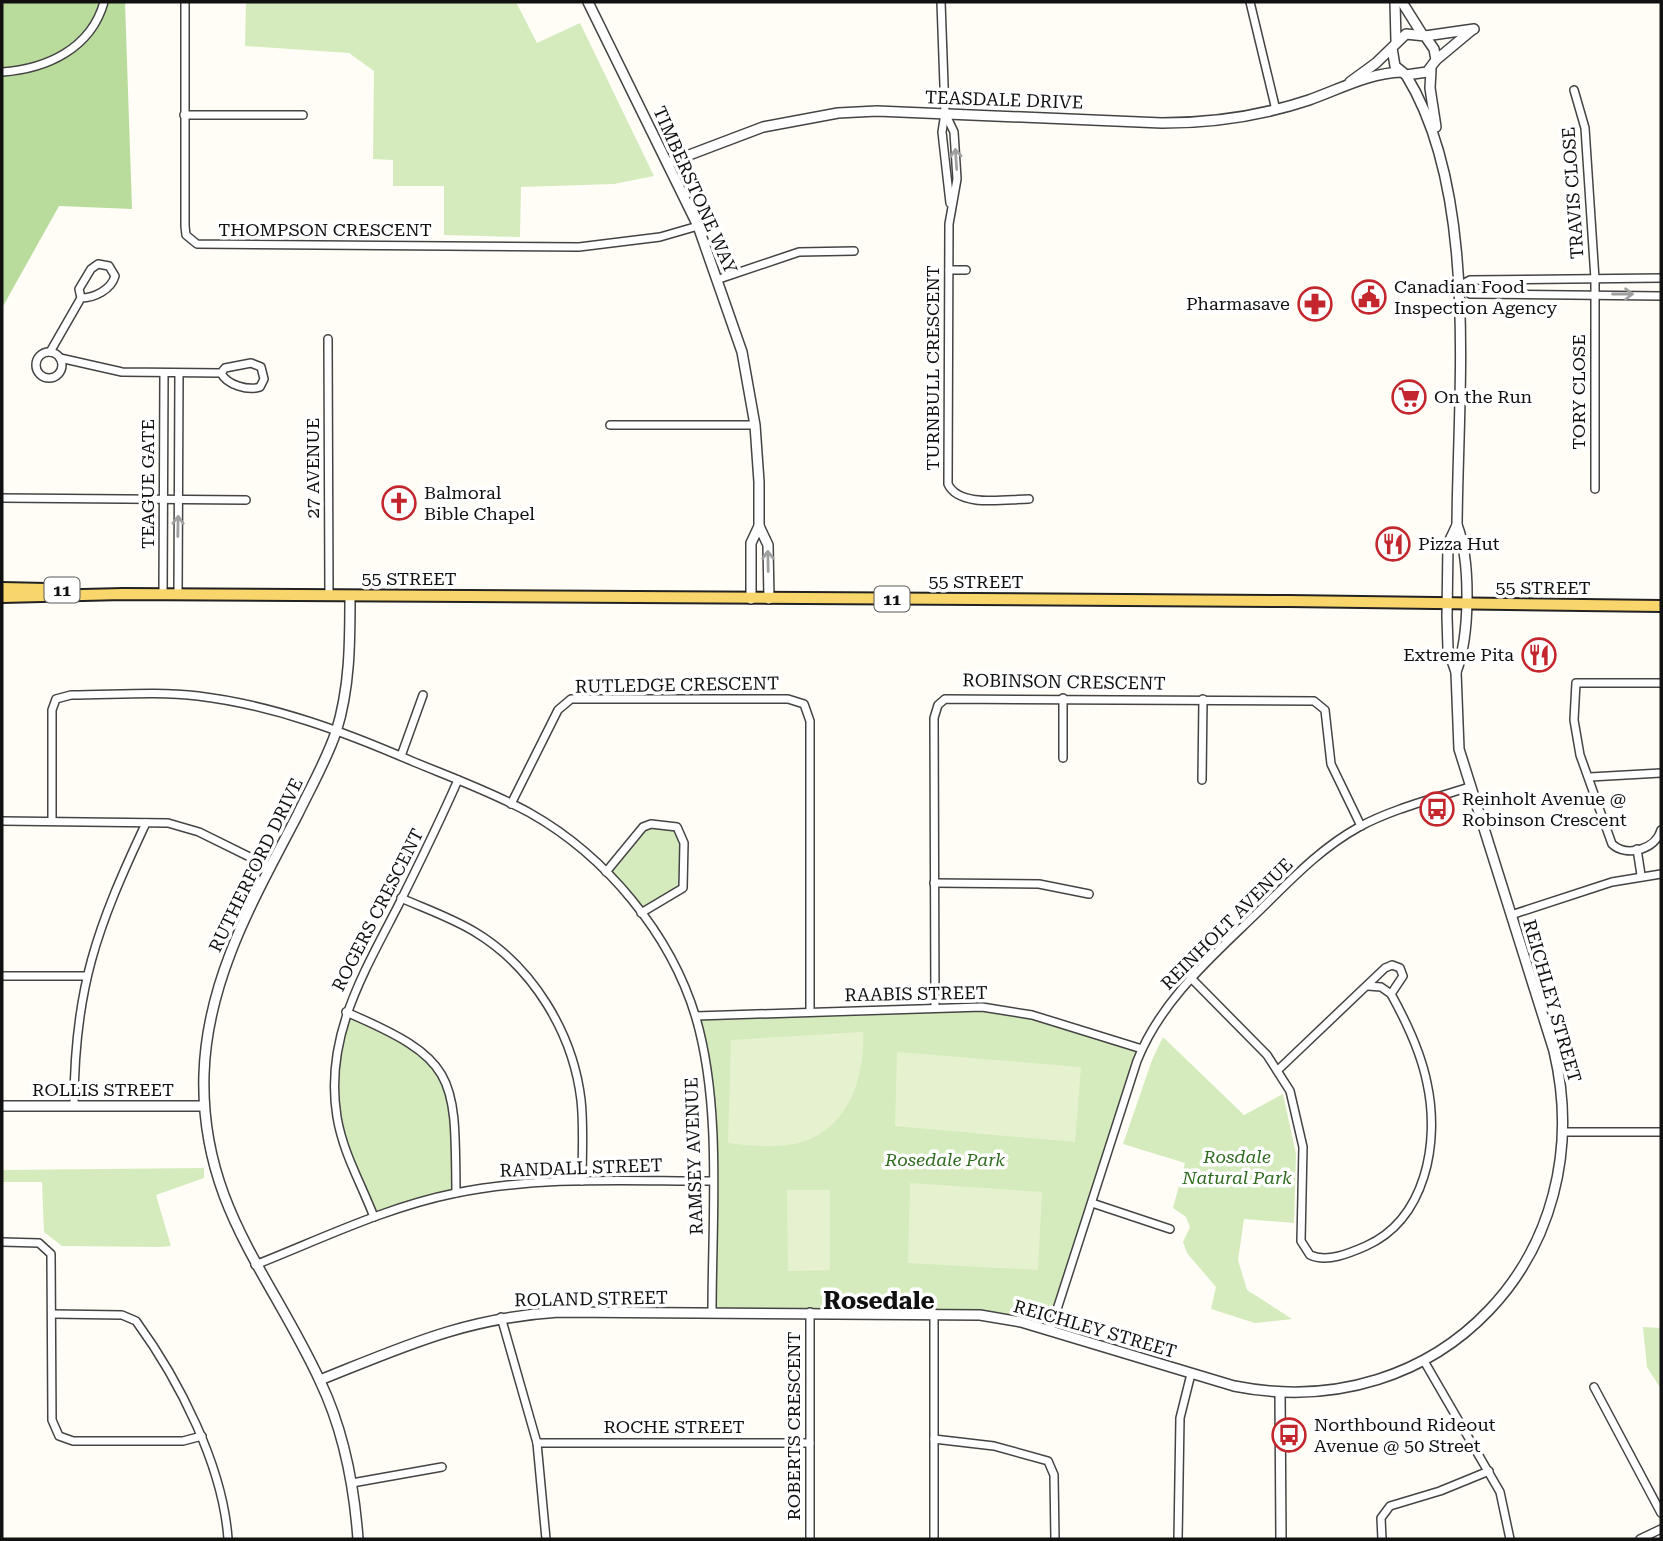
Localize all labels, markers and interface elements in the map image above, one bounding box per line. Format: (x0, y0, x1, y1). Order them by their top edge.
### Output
street label: TEASDALE DRIVE (924, 86, 1084, 113)
street label: TIMBERSTONE WAY (649, 103, 742, 277)
street label: TRAVIS CLOSE (1557, 126, 1588, 260)
one-way arrow (949, 149, 962, 171)
street label: THOMPSON CRESCENT (218, 219, 432, 240)
street label: TURNBULL CRESCENT (922, 265, 943, 471)
place label: Canadian Food Inspection Agency (1394, 276, 1557, 318)
public building icon: Canadian Food Inspection Agency (1350, 278, 1388, 316)
pharmacy icon: Pharmasave (1296, 285, 1334, 323)
one-way arrow (1611, 287, 1634, 301)
place label: Pharmasave (1186, 293, 1290, 314)
street label: TORY CLOSE (1568, 334, 1589, 450)
supermarket icon: On the Run (1390, 378, 1428, 416)
place label: On the Run (1434, 386, 1533, 407)
street label: 27 AVENUE (302, 418, 323, 518)
street label: TEAGUE GATE (137, 419, 158, 549)
place label: Balmoral Bible Chapel (424, 482, 535, 524)
church icon: Balmoral Bible Chapel (380, 484, 418, 522)
one-way arrow (171, 515, 185, 538)
restaurant icon: Pizza Hut (1374, 525, 1412, 563)
place label: Pizza Hut (1418, 533, 1500, 554)
one-way arrow (761, 550, 775, 573)
street label: 55 STREET (361, 568, 457, 589)
street label: 55 STREET (928, 571, 1024, 592)
street label: 55 STREET (1495, 577, 1591, 598)
road number: 11 (44, 578, 80, 603)
road number: 11 (874, 586, 910, 612)
restaurant icon: Extreme Pita (1520, 636, 1558, 674)
place label: Extreme Pita (1403, 644, 1514, 665)
street label: ROBINSON CRESCENT (962, 669, 1166, 694)
street label: RUTLEDGE CRESCENT (575, 672, 779, 697)
street label: RUTHERFORD DRIVE (204, 774, 307, 955)
place label: Reinholt Avenue @ Robinson Crescent (1462, 788, 1627, 830)
bus stop icon: Reinholt Avenue @ Robinson Crescent (1418, 790, 1456, 828)
street label: ROGERS CRESCENT (327, 825, 428, 994)
street label: REINHOLT AVENUE (1157, 854, 1297, 994)
street label: REICHLEY STREET (1519, 917, 1586, 1085)
street label: RAABIS STREET (844, 982, 988, 1005)
street label: RAMSEY AVENUE (680, 1077, 707, 1235)
street label: ROLLIS STREET (32, 1079, 174, 1100)
park label: Rosdale Natural Park (1181, 1146, 1292, 1188)
park label: Rosedale Park (884, 1149, 1005, 1170)
street label: RANDALL STREET (499, 1154, 663, 1181)
street label: ROLAND STREET (514, 1287, 668, 1310)
district label: Rosedale (823, 1287, 935, 1315)
street label: REICHLEY STREET (1011, 1295, 1179, 1362)
street label: ROBERTS CRESCENT (783, 1331, 804, 1521)
place label: Northbound Rideout Avenue @ 50 Street (1314, 1414, 1496, 1456)
street label: ROCHE STREET (603, 1416, 745, 1437)
bus stop icon: Northbound Rideout Avenue @ 50 Street (1270, 1416, 1308, 1454)

